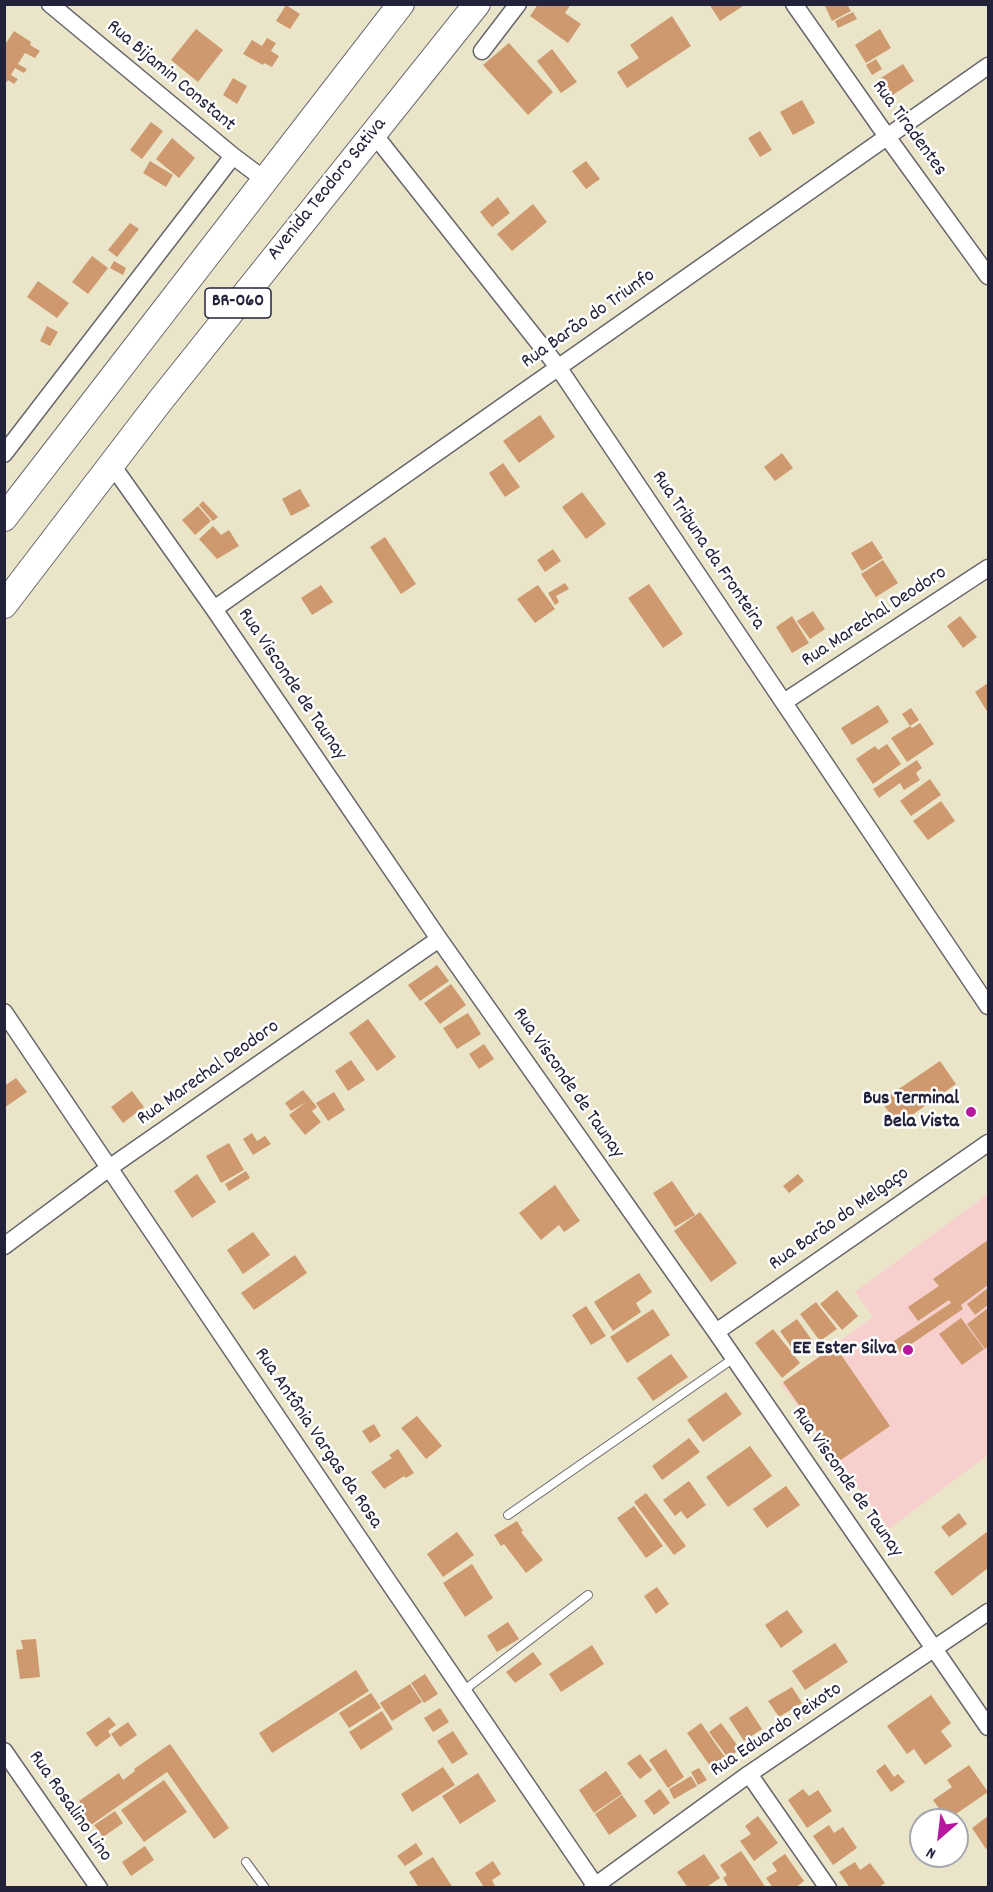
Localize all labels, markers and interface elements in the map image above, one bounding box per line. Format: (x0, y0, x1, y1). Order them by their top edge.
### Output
street label: Rua Bijamin Constant (101, 16, 239, 138)
street label: Rua Tiradentes (865, 76, 951, 182)
street label: Avenida Teodoro Sativa (263, 114, 393, 266)
street label: Rua Barão do Triunfo (517, 265, 661, 375)
road number: BR-060 (205, 288, 271, 318)
street label: Rua Tribuna da Fronteira (645, 467, 769, 635)
street label: Rua Marechal Deodoro (798, 562, 952, 674)
street label: Rua Visconde de Taunay (231, 604, 351, 766)
street label: Rua Visconde de Taunay (506, 1004, 628, 1164)
street label: Rua Marechal Deodoro (133, 1016, 285, 1132)
place label: Bus Terminal Bela Vista (863, 1088, 959, 1135)
marker: Bus Terminal Bela Vista (964, 1105, 978, 1119)
street label: Rua Barão do Melgaço (765, 1163, 915, 1277)
place label: EE Ester Silva (793, 1338, 896, 1362)
marker: EE Ester Silva (901, 1343, 915, 1357)
street label: Rua Antônia Vargas da Rosa (248, 1344, 386, 1534)
street label: Rua Visconde de Taunay (785, 1403, 907, 1563)
street label: Rua Eduardo Peixoto (707, 1678, 847, 1784)
street label: Rua Rosalino Lino (22, 1747, 116, 1867)
north arrow (909, 1808, 969, 1868)
text: N (922, 1841, 940, 1865)

